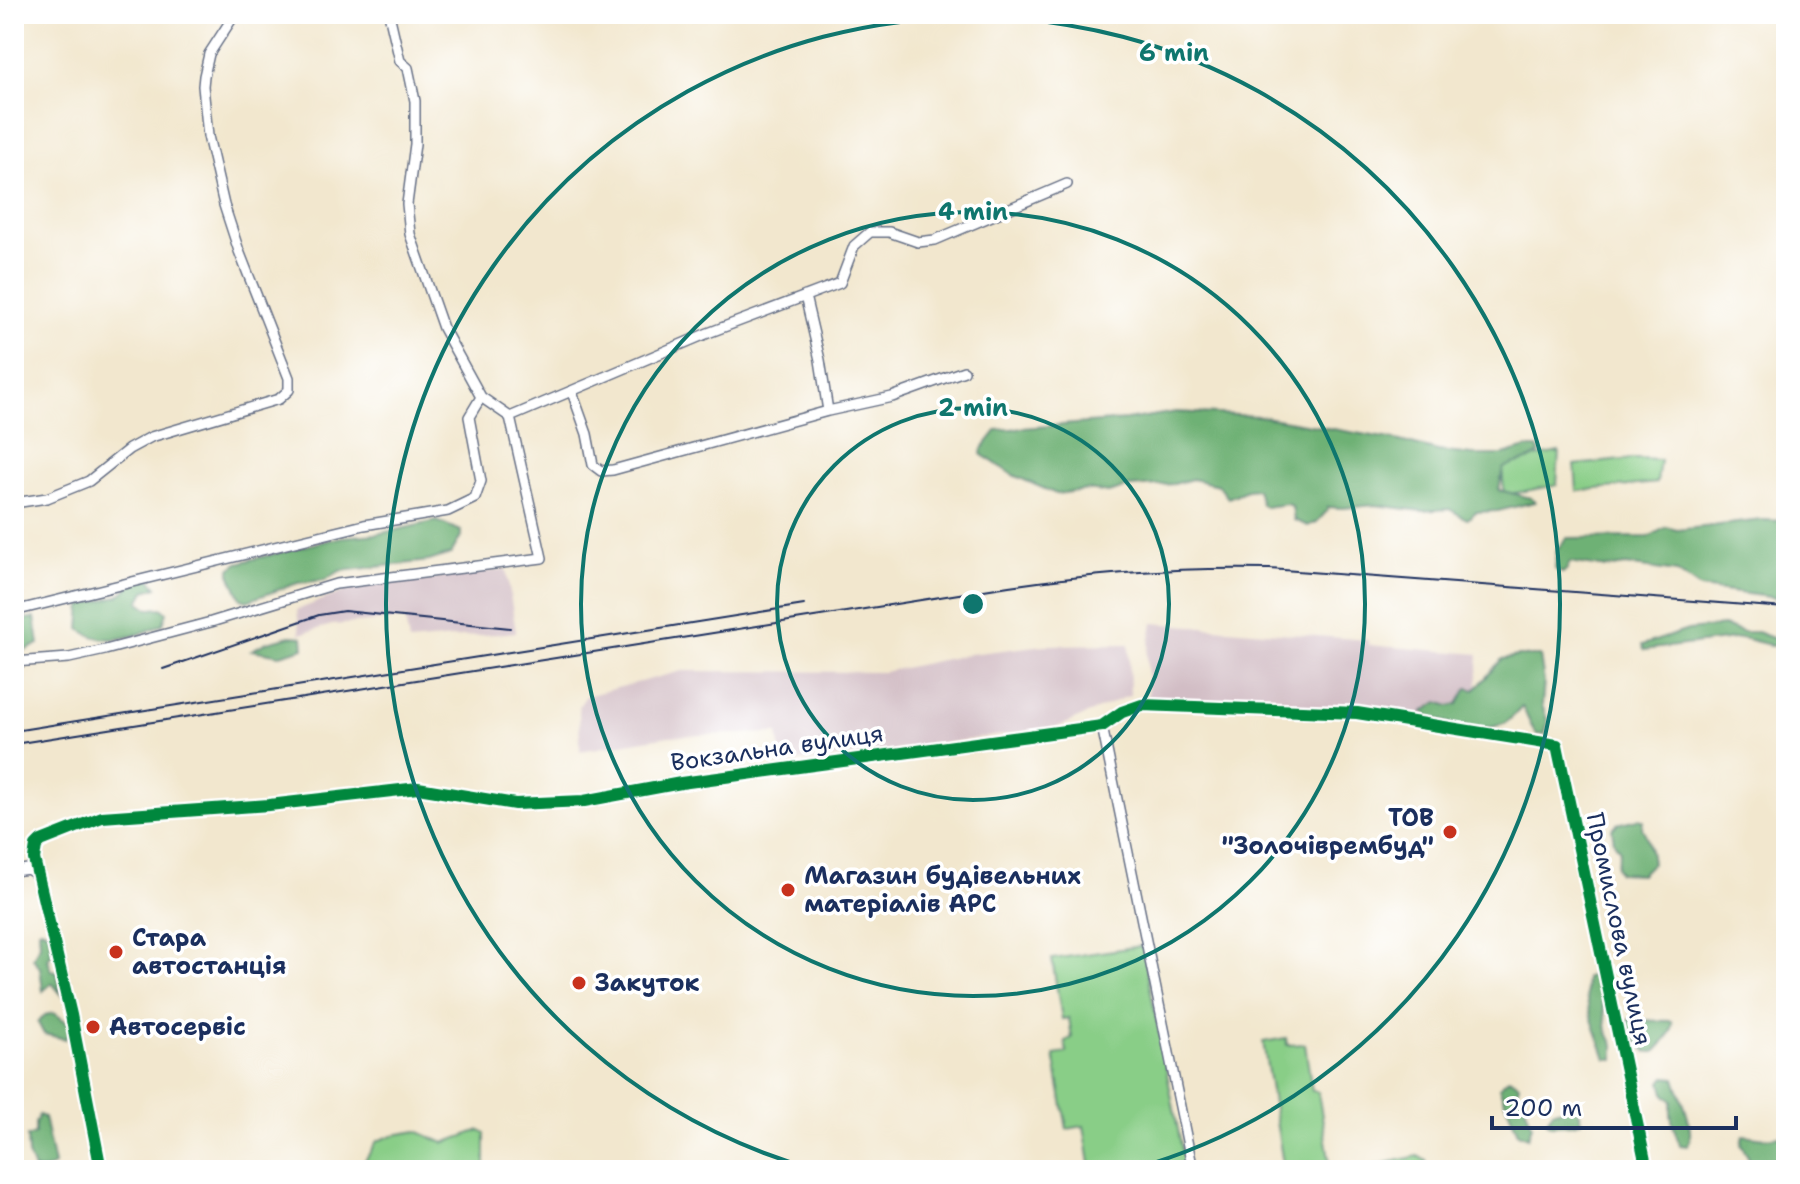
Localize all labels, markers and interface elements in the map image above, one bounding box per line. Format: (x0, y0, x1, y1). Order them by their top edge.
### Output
text: 6 min (1139, 37, 1209, 69)
text: 4 min (938, 196, 1008, 228)
text: 2 min (938, 392, 1008, 424)
centre of rings (959, 590, 987, 618)
street label: Вокзальна вулиця (669, 717, 885, 779)
place label: ТОВ "Золочіврембуд" (1221, 802, 1434, 862)
street label: Промислова вулиця (1579, 810, 1659, 1048)
marker: ТОВ "Золочіврембуд" (1441, 823, 1459, 841)
place label: Магазин будівельних матеріалів APC (804, 860, 1081, 920)
marker: Магазин будівельних матеріалів APC (779, 881, 797, 899)
place label: Стара автостанція (132, 922, 286, 982)
marker: Стара автостанція (107, 943, 125, 961)
place label: Закуток (595, 967, 700, 999)
marker: Закуток (570, 974, 588, 992)
place label: Автосервіс (109, 1011, 246, 1043)
marker: Автосервіс (84, 1018, 102, 1036)
scale bar (1492, 1080, 1736, 1130)
text: 200 m (1504, 1092, 1582, 1124)

